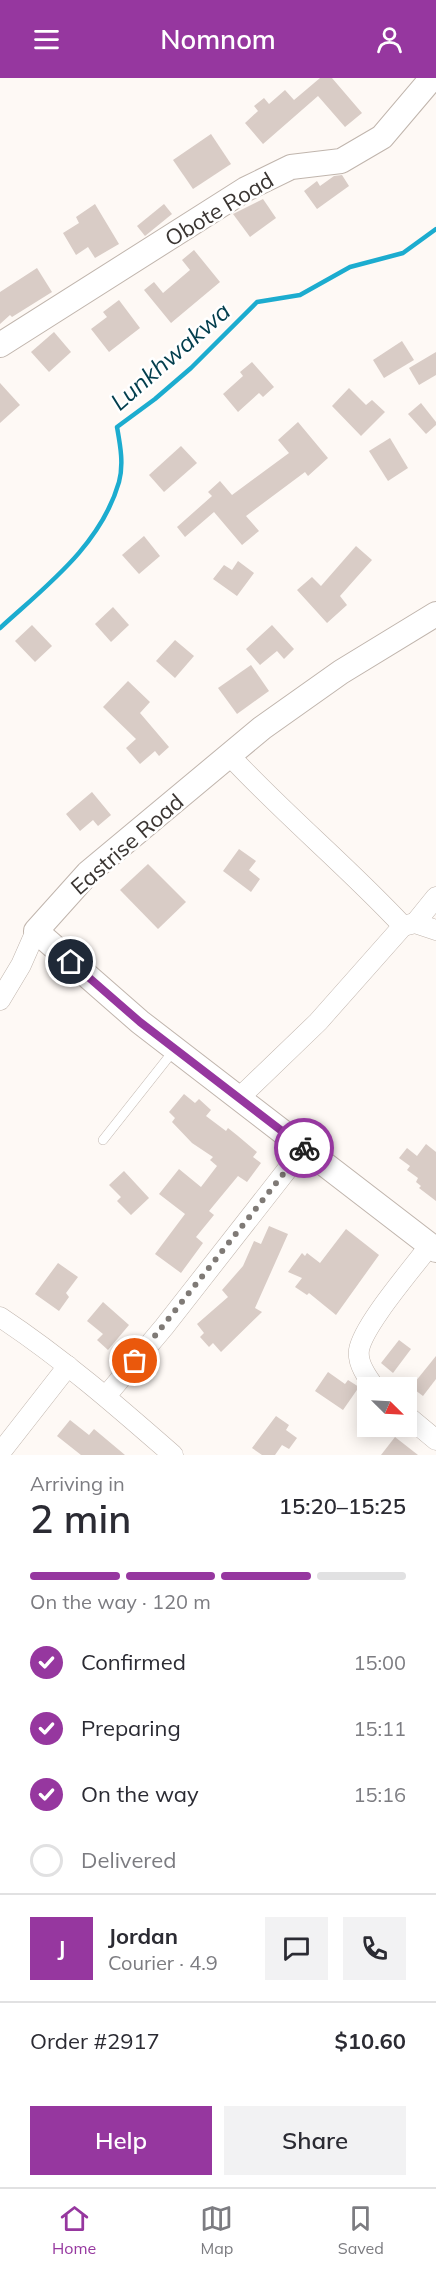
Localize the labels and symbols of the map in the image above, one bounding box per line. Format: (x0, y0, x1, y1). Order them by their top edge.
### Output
street label: Obote Road (160, 166, 278, 252)
water label: Lunkhwakwa (104, 296, 236, 416)
street label: Eastrise Road (65, 787, 189, 901)
pin (45, 936, 96, 987)
courier (274, 1118, 334, 1178)
pin (109, 1335, 160, 1386)
north arrow (357, 1377, 417, 1437)

